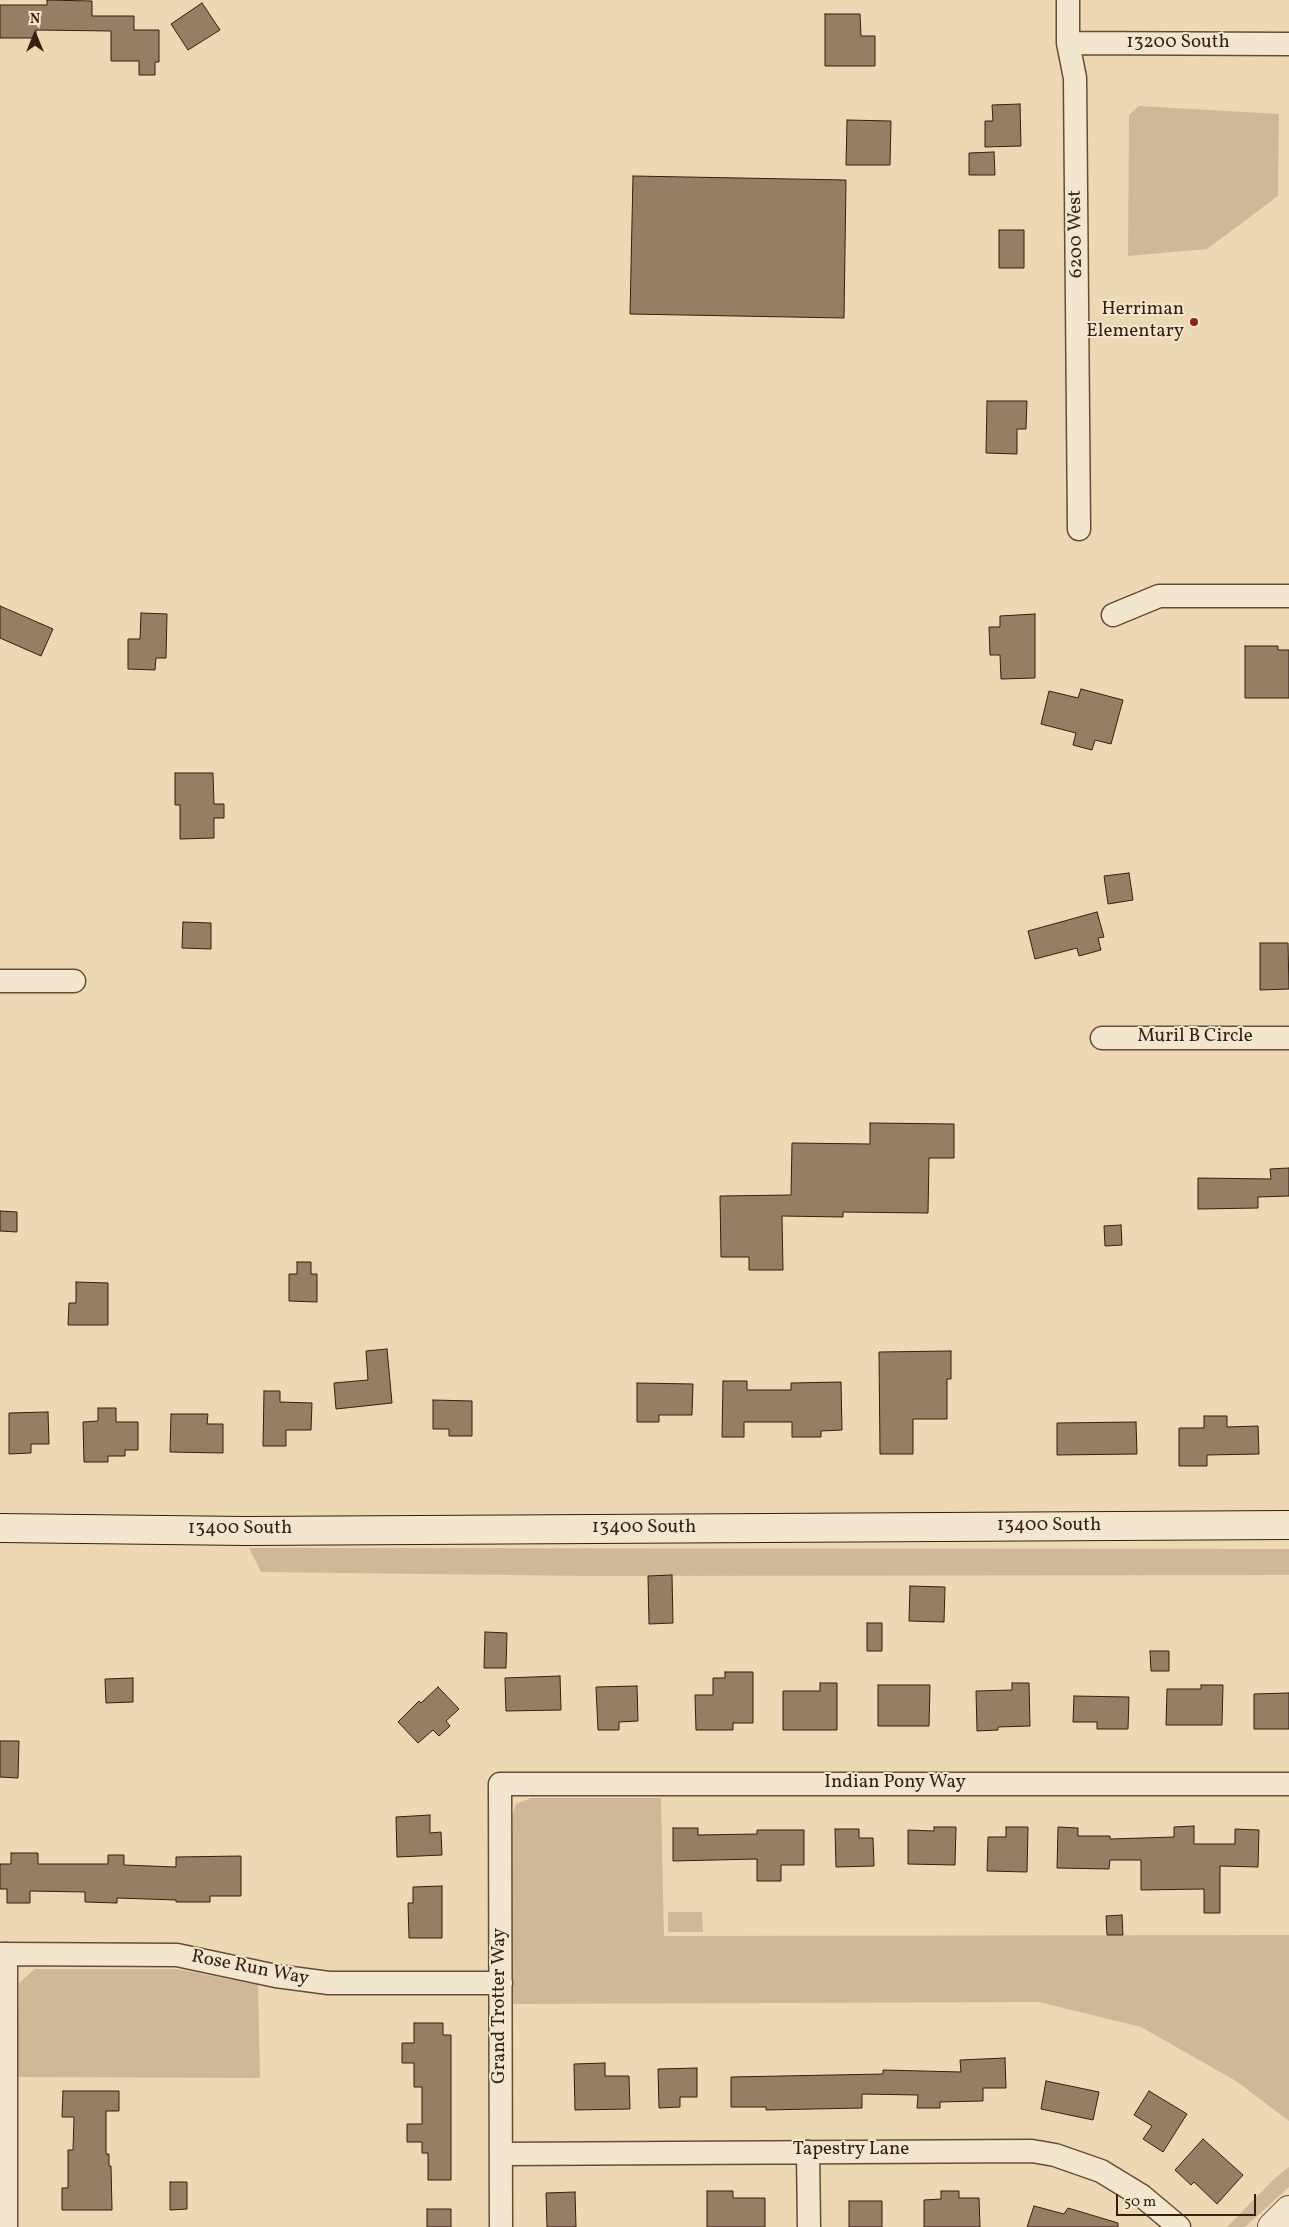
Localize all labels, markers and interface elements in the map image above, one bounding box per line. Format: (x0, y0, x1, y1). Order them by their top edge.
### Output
north arrow (10, 10, 60, 60)
text: N (30, 10, 40, 29)
street label: 13200 South (1126, 33, 1230, 55)
street label: 6200 West (1065, 190, 1089, 278)
place label: Herriman Elementary (1086, 300, 1184, 344)
marker: Herriman Elementary (1188, 316, 1200, 328)
street label: Muril B Circle (1137, 1027, 1253, 1049)
street label: 13400 South (997, 1516, 1101, 1538)
street label: 13400 South (592, 1518, 696, 1540)
street label: 13400 South (188, 1519, 292, 1541)
street label: Indian Pony Way (824, 1773, 966, 1795)
street label: Grand Trotter Way (490, 1928, 512, 2084)
street label: Rose Run Way (189, 1946, 311, 1992)
street label: Tapestry Lane (793, 2140, 909, 2162)
scale bar (1119, 2184, 1259, 2216)
text: 50 m (1124, 2192, 1156, 2213)

